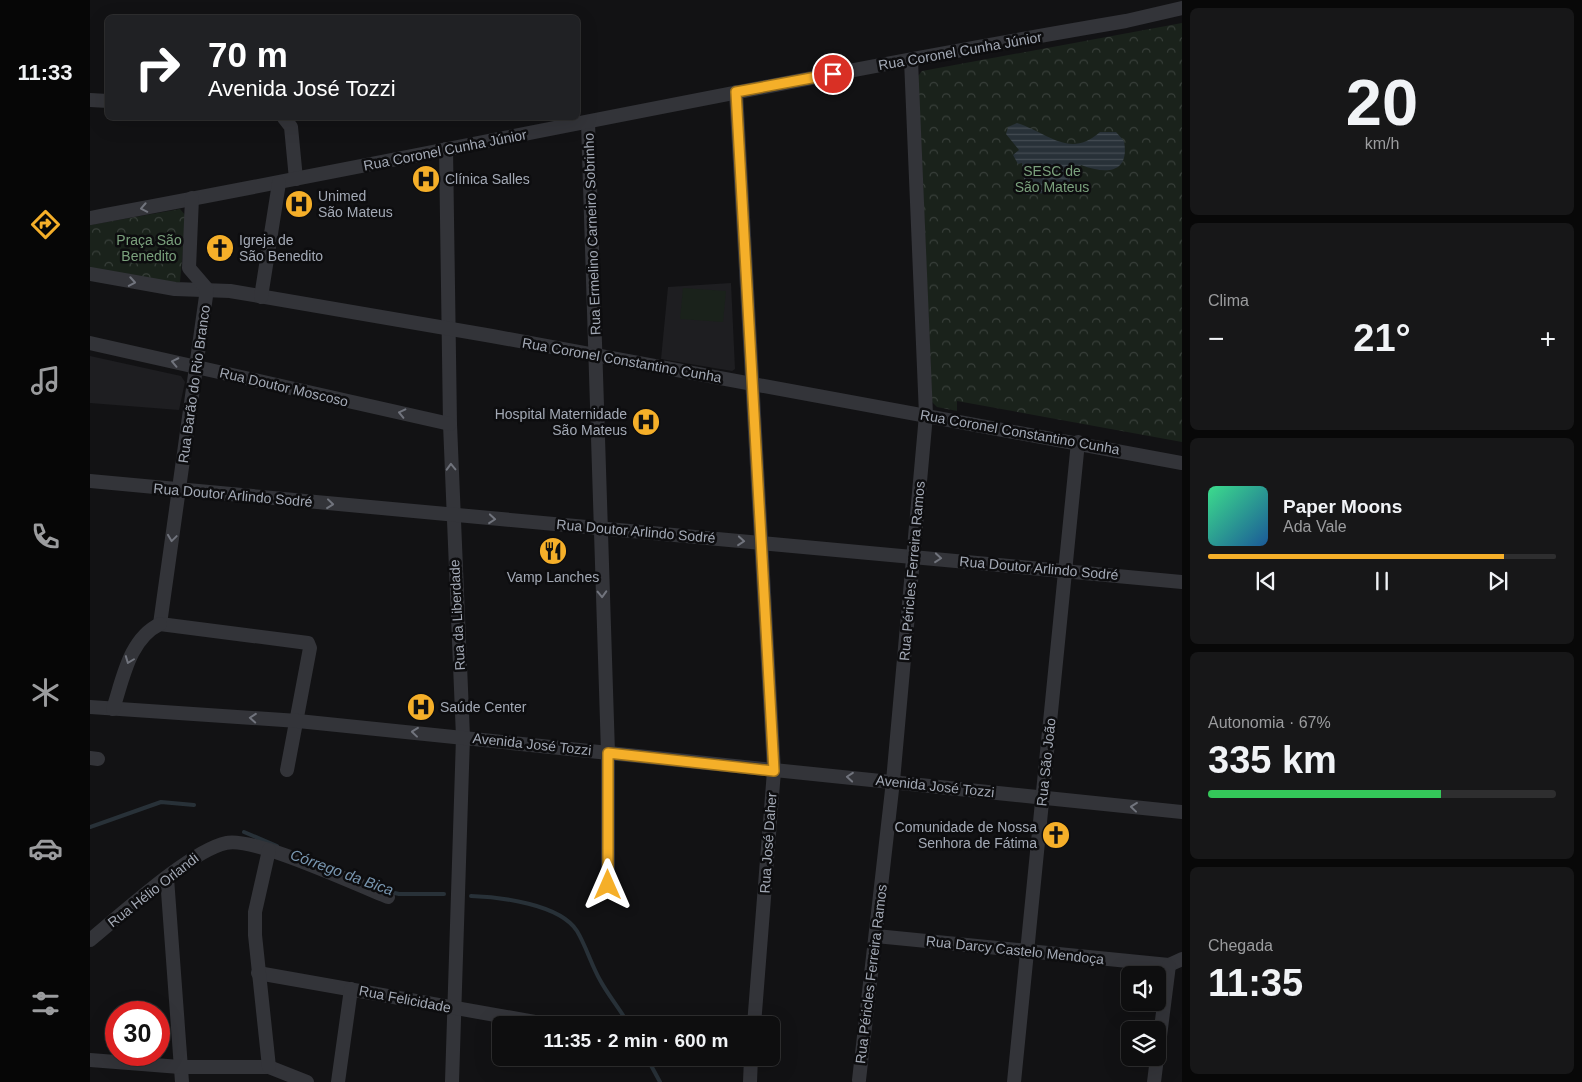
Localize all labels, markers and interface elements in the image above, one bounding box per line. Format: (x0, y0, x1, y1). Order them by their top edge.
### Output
street label: Rua Coronel Cunha Júnior (877, 29, 1043, 73)
icon: right (125, 35, 190, 100)
text: 70 m (208, 35, 288, 74)
pin (812, 53, 854, 95)
text: 11:33 (17, 60, 73, 85)
icon: arrive (819, 60, 847, 88)
text: 20 (1346, 66, 1418, 139)
text: Avenida José Tozzi (208, 76, 396, 101)
street label: Rua Coronel Cunha Júnior (362, 126, 528, 174)
street label: Rua Ermelino Carneiro Sobrinho (580, 132, 604, 335)
text: km/h (1365, 135, 1399, 152)
park label: SESC de São Mateus (1015, 163, 1089, 195)
hospital icon: Clínica Salles (411, 164, 441, 194)
place label: Clínica Salles (445, 171, 530, 187)
place label: Unimed São Mateus (318, 188, 393, 220)
hospital icon: Unimed São Mateus (284, 189, 314, 219)
one-way arrow (140, 202, 149, 212)
icon: directions (28, 207, 63, 242)
park label: Praça São Benedito (116, 232, 182, 264)
place label: Igreja de São Benedito (239, 232, 323, 264)
church icon: Igreja de São Benedito (205, 233, 235, 263)
one-way arrow (128, 277, 136, 287)
text: Clima (1208, 292, 1249, 309)
street label: Rua Barão do Rio Branco (175, 304, 213, 464)
text: 21° (1353, 317, 1411, 359)
text: − (1208, 323, 1224, 354)
text: + (1540, 323, 1556, 354)
street label: Rua Coronel Constantino Cunha (521, 335, 723, 385)
one-way arrow (171, 357, 180, 368)
icon: music (28, 363, 63, 398)
street label: Rua Doutor Moscoso (218, 364, 350, 410)
place label: Hospital Maternidade São Mateus (495, 406, 627, 438)
hospital icon: Hospital Maternidade São Mateus (631, 407, 661, 437)
street label: Rua Coronel Constantino Cunha (919, 407, 1121, 457)
one-way arrow (398, 408, 406, 419)
one-way arrow (446, 463, 456, 470)
street label: Rua Doutor Arlindo Sodré (153, 480, 313, 510)
street label: Rua Péricles Ferreira Ramos (896, 480, 928, 662)
text: Paper Moons (1283, 496, 1402, 517)
one-way arrow (326, 498, 334, 509)
one-way arrow (488, 513, 496, 524)
street label: Rua Doutor Arlindo Sodré (556, 516, 716, 546)
text: Ada Vale (1283, 518, 1347, 535)
icon: phone (28, 519, 63, 554)
one-way arrow (167, 534, 178, 542)
one-way arrow (737, 535, 745, 546)
restaurant icon: Vamp Lanches (538, 536, 568, 566)
one-way arrow (934, 552, 942, 563)
street label: Rua Doutor Arlindo Sodré (959, 553, 1119, 583)
street label: Rua da Liberdade (446, 559, 468, 671)
icon: previous (1252, 567, 1280, 595)
icon: pause (1368, 567, 1396, 595)
icon: next (1484, 567, 1512, 595)
place label: Vamp Lanches (507, 569, 599, 585)
one-way arrow (597, 590, 607, 598)
one-way arrow (125, 655, 136, 664)
icon: climate (28, 675, 63, 710)
hospital icon: Saúde Center (406, 692, 436, 722)
place label: Saúde Center (440, 699, 527, 715)
one-way arrow (248, 712, 256, 723)
text: Autonomia · 67% (1208, 714, 1331, 731)
street label: Rua São João (1033, 717, 1059, 807)
one-way arrow (410, 727, 418, 738)
street label: Avenida José Tozzi (472, 730, 592, 758)
text: 335 km (1208, 739, 1337, 781)
one-way arrow (846, 772, 854, 783)
street label: Avenida José Tozzi (875, 772, 995, 800)
street label: Rua José Daher (756, 792, 780, 894)
one-way arrow (1129, 802, 1137, 813)
place label: Comunidade de Nossa Senhora de Fátima (895, 819, 1037, 851)
church icon: Comunidade de Nossa Senhora de Fátima (1041, 820, 1071, 850)
icon: car (28, 831, 63, 866)
water label: Córrego da Bica (288, 845, 396, 899)
street label: Rua Hélio Orlandi (105, 850, 201, 930)
position arrow (581, 858, 633, 910)
street label: Rua Péricles Ferreira Ramos (852, 883, 890, 1065)
street label: Rua Darcy Castelo Mendoça (925, 933, 1105, 967)
text: Chegada (1208, 937, 1273, 954)
text: 11:35 (1208, 962, 1303, 1004)
map controls (1121, 966, 1166, 1066)
button: sound (1121, 966, 1166, 1011)
street label: Rua Felicidade (358, 982, 453, 1016)
icon: filters (28, 986, 63, 1021)
speed limit sign: 30 (105, 1001, 170, 1066)
button: layers (1121, 1021, 1166, 1066)
text: 11:35 · 2 min · 600 m (544, 1030, 728, 1051)

